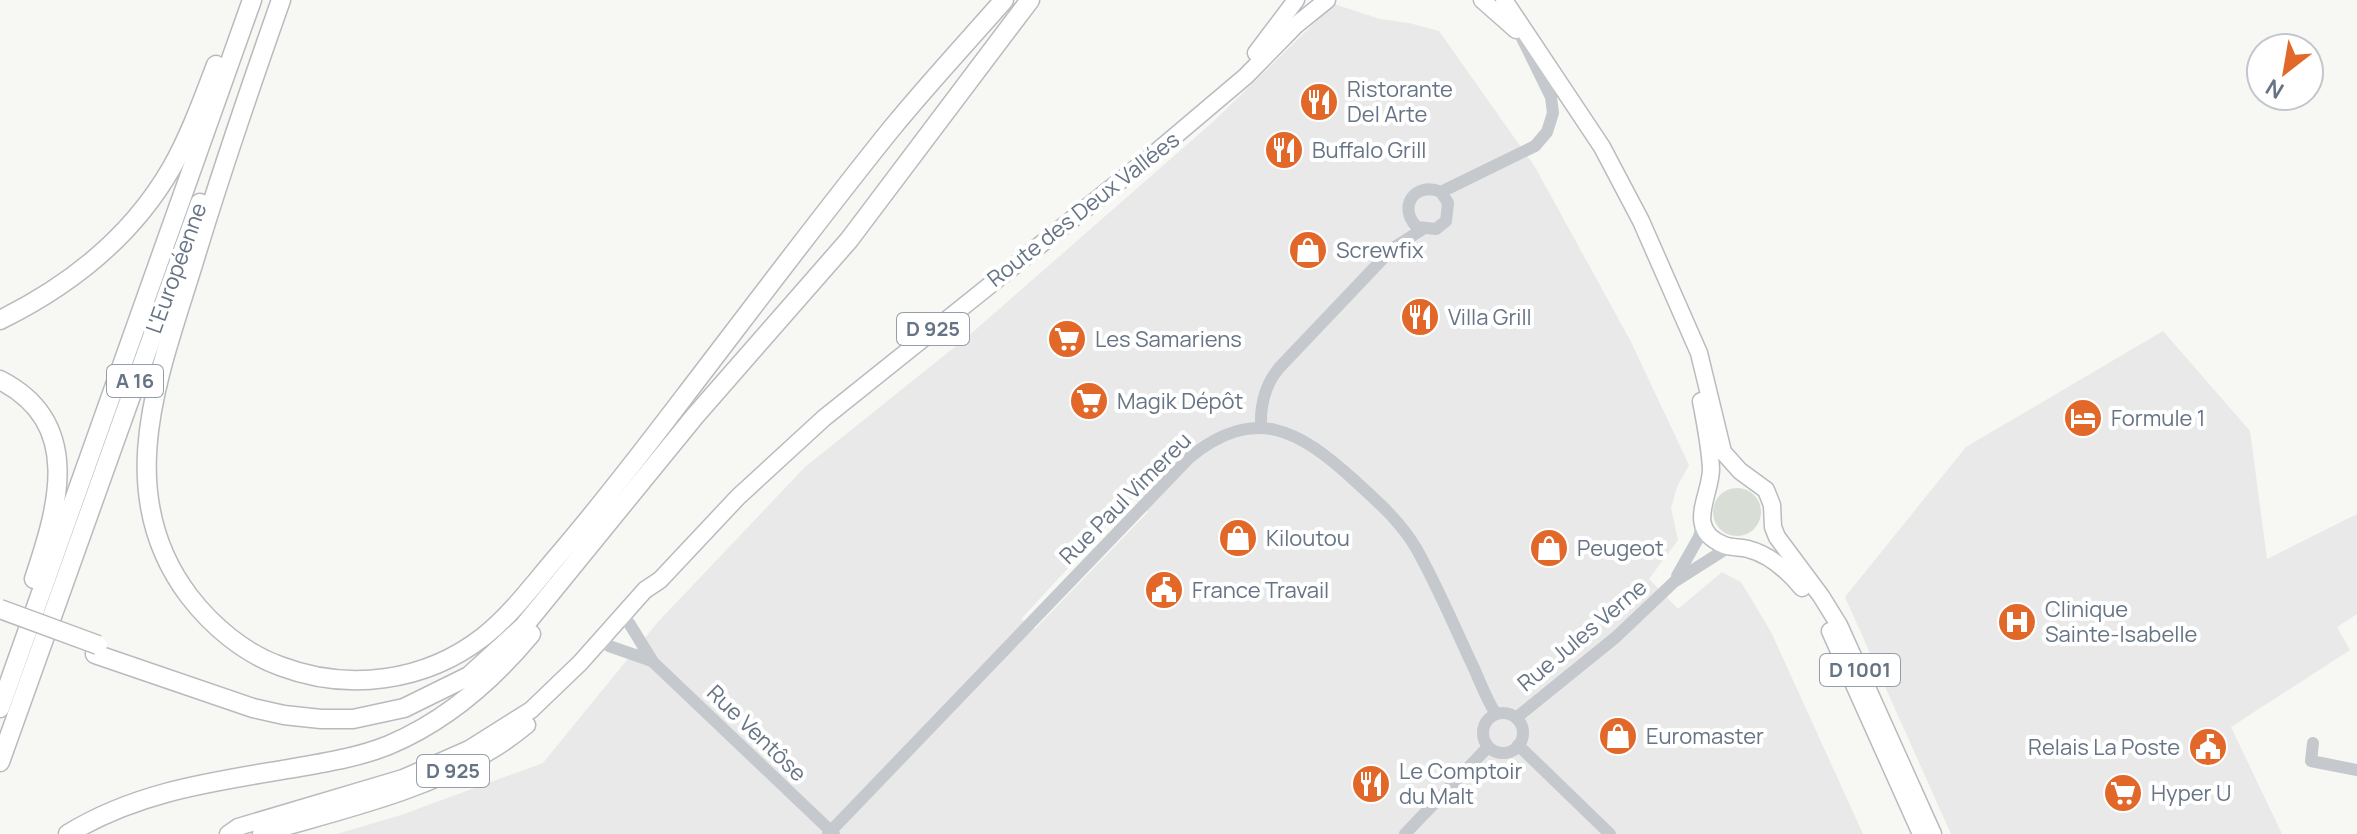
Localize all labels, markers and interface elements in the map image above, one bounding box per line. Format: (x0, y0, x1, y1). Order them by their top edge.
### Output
north arrow (2245, 32, 2325, 112)
text: N (2260, 72, 2289, 106)
place label: Ristorante Del Arte (1347, 74, 1453, 129)
restaurant icon: Ristorante Del Arte (1298, 81, 1340, 123)
street label: Route des Deux Vallées (981, 124, 1185, 294)
restaurant icon: Buffalo Grill (1263, 129, 1305, 171)
place label: Buffalo Grill (1312, 135, 1426, 165)
street label: L'Européenne (138, 198, 214, 337)
shop icon: Screwfix (1287, 229, 1329, 271)
place label: Screwfix (1336, 235, 1424, 265)
restaurant icon: Villa Grill (1399, 296, 1441, 338)
place label: Villa Grill (1448, 302, 1532, 332)
road number: D 925 (897, 313, 969, 345)
supermarket icon: Les Samariens (1046, 318, 1088, 360)
place label: Les Samariens (1095, 324, 1242, 354)
road number: A 16 (107, 365, 163, 397)
supermarket icon: Magik Dépôt (1068, 380, 1110, 422)
place label: Magik Dépôt (1117, 386, 1244, 416)
hotel icon: Formule 1 (2062, 397, 2104, 439)
place label: Formule 1 (2111, 403, 2205, 433)
street label: Rue Paul Vimereu (1053, 426, 1197, 570)
shop icon: Kiloutou (1217, 517, 1259, 559)
place label: Kiloutou (1266, 523, 1350, 553)
shop icon: Peugeot (1528, 527, 1570, 569)
place label: Peugeot (1577, 533, 1664, 563)
public building icon: France Travail (1143, 569, 1185, 611)
street label: Rue Jules Verne (1511, 572, 1653, 698)
place label: France Travail (1192, 575, 1329, 605)
place label: Clinique Sainte-Isabelle (2045, 594, 2198, 649)
hospital icon: Clinique Sainte-Isabelle (1996, 601, 2038, 643)
road number: D 1001 (1820, 654, 1900, 686)
street label: Rue Ventôse (701, 678, 813, 788)
shop icon: Euromaster (1597, 715, 1639, 757)
place label: Euromaster (1646, 721, 1764, 751)
public building icon: Relais La Poste (2187, 726, 2229, 768)
place label: Relais La Poste (2028, 732, 2180, 762)
road number: D 925 (417, 755, 489, 787)
place label: Le Comptoir du Malt (1399, 756, 1522, 811)
restaurant icon: Le Comptoir du Malt (1350, 763, 1392, 805)
supermarket icon: Hyper U (2102, 772, 2144, 814)
place label: Hyper U (2151, 778, 2231, 808)

